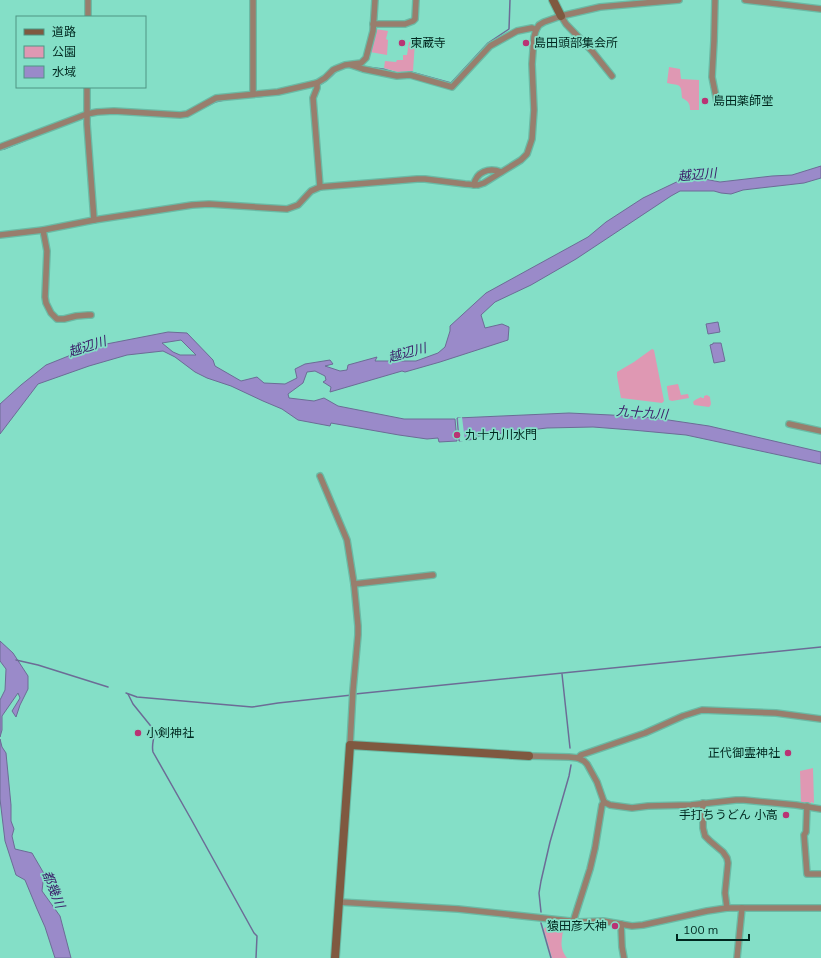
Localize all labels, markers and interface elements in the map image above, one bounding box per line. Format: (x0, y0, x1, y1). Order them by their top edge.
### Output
legend (16, 16, 146, 88)
text: 道路 (52, 24, 76, 39)
place label: 東蔵寺 (410, 35, 446, 50)
place label: 島田頭部集会所 (534, 35, 618, 50)
marker: 東蔵寺 (397, 38, 407, 48)
marker: 島田頭部集会所 (521, 38, 531, 48)
text: 公園 (52, 44, 76, 59)
text: 水域 (52, 64, 76, 79)
place label: 島田薬師堂 (713, 93, 773, 108)
marker: 島田薬師堂 (700, 96, 710, 106)
water label: 越辺川 (677, 164, 719, 184)
water label: 越辺川 (66, 332, 110, 360)
water label: 越辺川 (386, 339, 430, 365)
water label: 九十九川 (615, 402, 670, 422)
place label: 九十九川水門 (465, 427, 537, 442)
marker: 九十九川水門 (452, 430, 462, 440)
place label: 小剣神社 (146, 725, 194, 740)
marker: 小剣神社 (133, 728, 143, 738)
place label: 正代御霊神社 (708, 745, 780, 760)
marker: 正代御霊神社 (783, 748, 793, 758)
place label: 手打ちうどん 小高 (679, 807, 778, 822)
marker: 手打ちうどん 小高 (781, 810, 791, 820)
water label: 都幾川 (39, 868, 69, 912)
scale bar (677, 916, 749, 942)
place label: 猿田彦大神 (547, 918, 607, 933)
marker: 猿田彦大神 (610, 921, 620, 931)
text: 100 m (683, 922, 718, 937)

